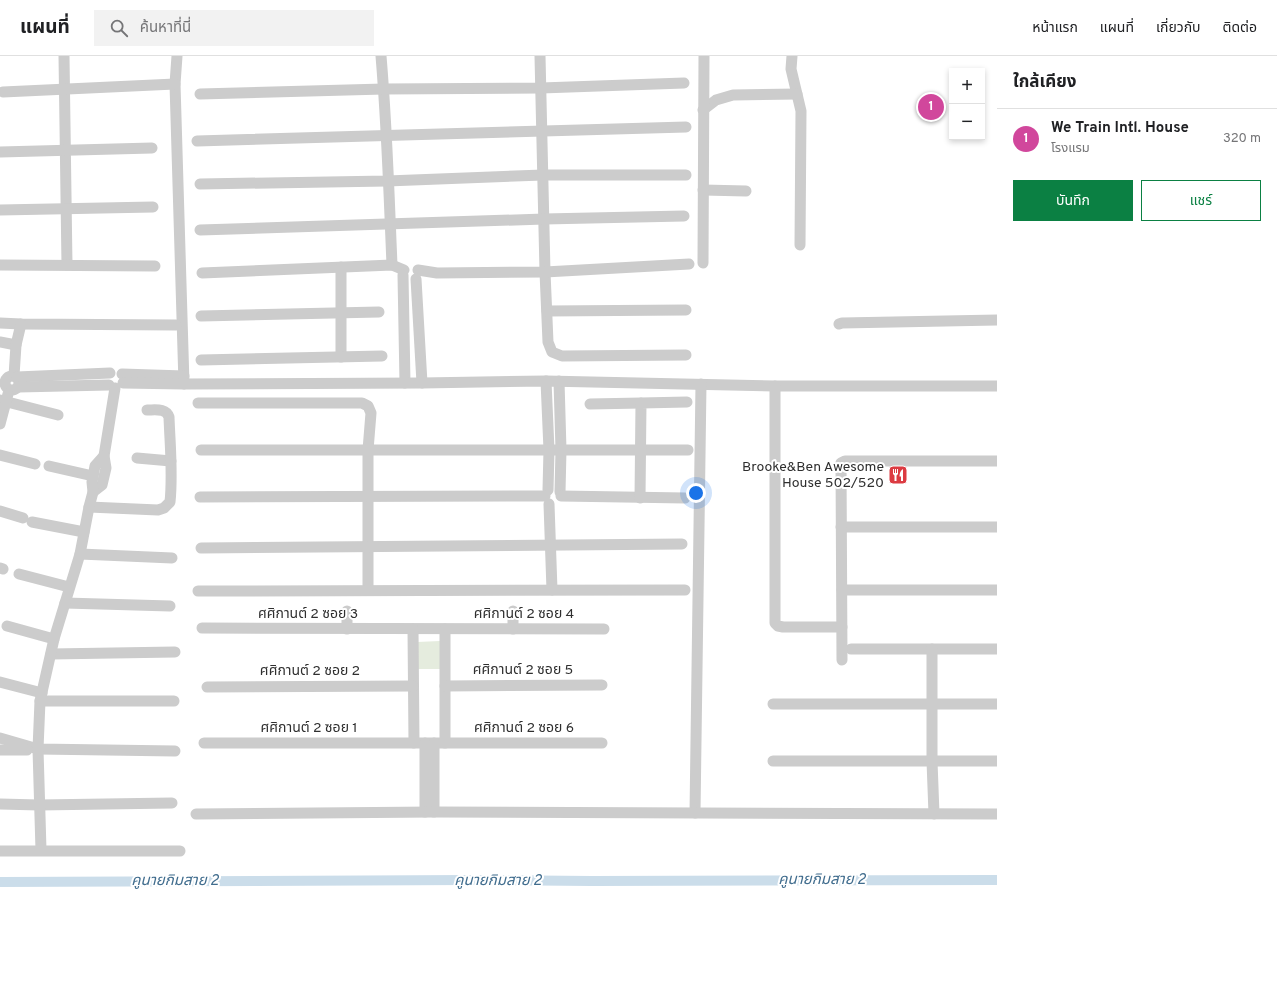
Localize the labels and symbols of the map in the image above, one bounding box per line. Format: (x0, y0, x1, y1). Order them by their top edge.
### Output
pin: 1 (918, 92, 944, 122)
place label: Brooke&Ben Awesome House 502/520 (742, 459, 884, 492)
restaurant icon: Brooke&Ben Awesome House 502/520 (887, 464, 909, 486)
your location (686, 483, 706, 503)
street label: ศศิกานต์ 2 ซอย 3 (258, 606, 358, 623)
street label: ศศิกานต์ 2 ซอย 4 (474, 606, 574, 623)
street label: ศศิกานต์ 2 ซอย 5 (473, 662, 573, 679)
street label: ศศิกานต์ 2 ซอย 2 (260, 663, 360, 680)
street label: ศศิกานต์ 2 ซอย 1 (261, 720, 357, 737)
street label: ศศิกานต์ 2 ซอย 6 (474, 720, 574, 737)
water label: คูนายกิมสาย 2 (778, 871, 867, 890)
water label: คูนายกิมสาย 2 (131, 872, 220, 891)
water label: คูนายกิมสาย 2 (454, 872, 543, 891)

